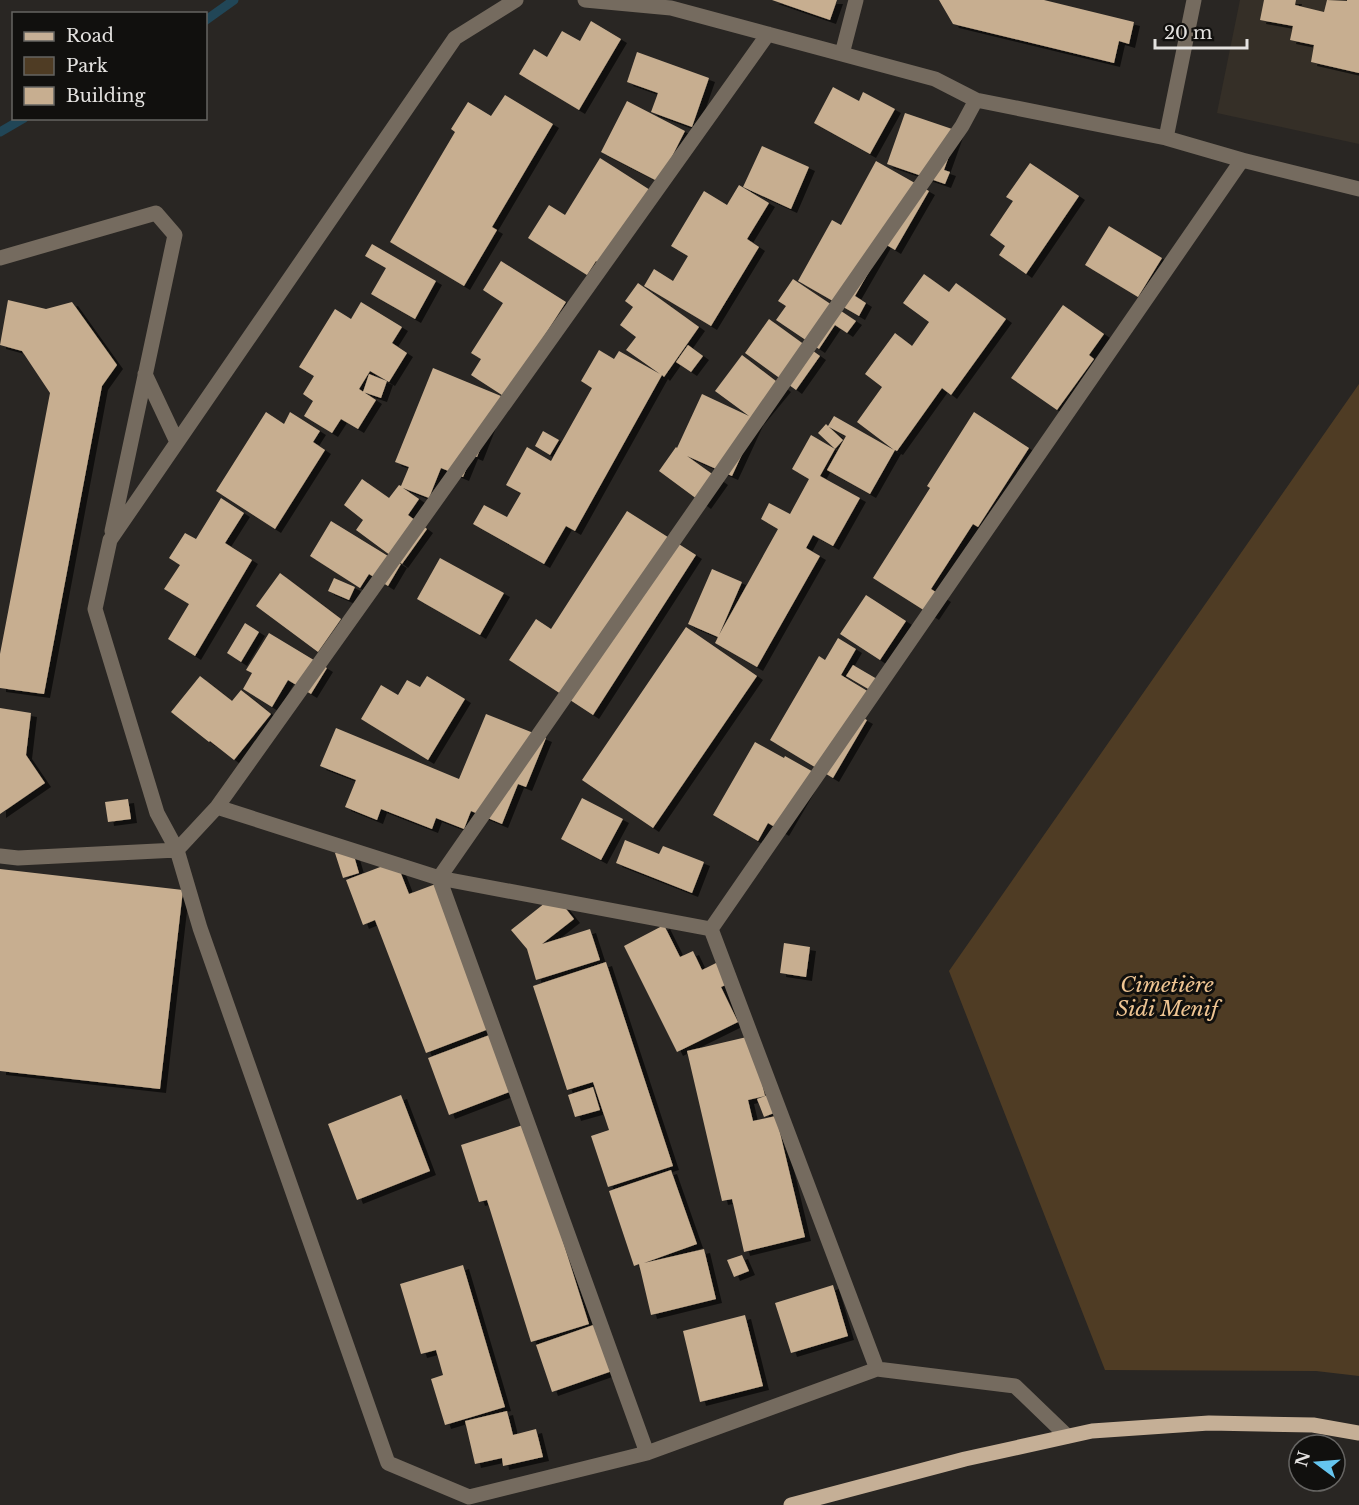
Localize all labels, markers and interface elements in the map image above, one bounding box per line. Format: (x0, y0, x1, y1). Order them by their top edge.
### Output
legend (12, 12, 207, 120)
scale bar (1155, 12, 1246, 50)
text: 20 m (1164, 22, 1212, 44)
text: Road (66, 25, 114, 47)
text: Park (66, 55, 108, 77)
text: Building (66, 85, 145, 107)
park label: Cimetière Sidi Menif (1116, 972, 1223, 1022)
north arrow (1287, 1433, 1347, 1493)
text: N (1291, 1449, 1314, 1469)

